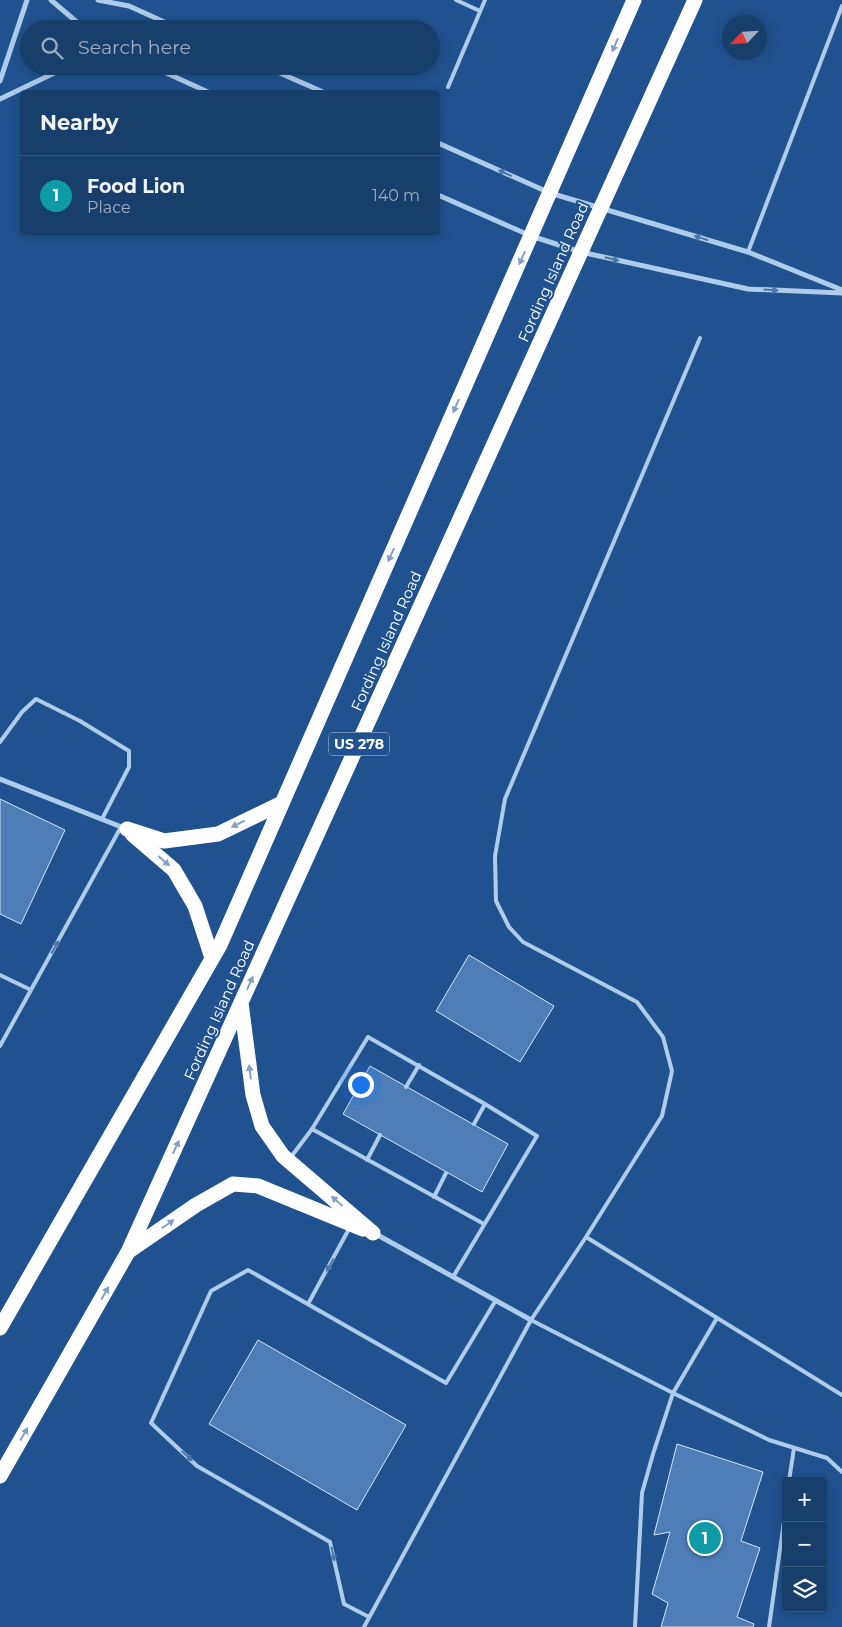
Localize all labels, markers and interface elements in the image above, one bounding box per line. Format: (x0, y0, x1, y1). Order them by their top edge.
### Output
north arrow (722, 15, 767, 60)
search box (20, 20, 440, 75)
icon: search (38, 34, 66, 62)
text: Search here (78, 36, 191, 59)
one-way arrow (610, 38, 618, 52)
text: Nearby (40, 110, 119, 135)
one-way arrow (498, 169, 512, 177)
text: Food Lion (87, 175, 185, 198)
text: 1 (53, 186, 59, 205)
text: 140 m (372, 186, 420, 205)
text: Place (87, 198, 131, 217)
street label: Fording Island Road (514, 199, 592, 345)
one-way arrow (693, 233, 708, 241)
one-way arrow (517, 251, 525, 265)
one-way arrow (604, 255, 619, 263)
one-way arrow (763, 287, 779, 295)
one-way arrow (452, 399, 460, 413)
one-way arrow (386, 548, 394, 562)
street label: Fording Island Road (347, 568, 425, 714)
road number: US 278 (329, 732, 389, 756)
one-way arrow (231, 821, 245, 829)
one-way arrow (158, 855, 170, 866)
street label: Fording Island Road (180, 937, 258, 1083)
one-way arrow (50, 941, 59, 954)
one-way arrow (247, 976, 255, 990)
one-way arrow (246, 1063, 254, 1079)
your location (348, 1072, 374, 1098)
one-way arrow (172, 1140, 180, 1154)
one-way arrow (330, 1196, 343, 1207)
one-way arrow (161, 1219, 175, 1229)
one-way arrow (326, 1257, 334, 1272)
one-way arrow (100, 1286, 109, 1299)
one-way arrow (20, 1427, 28, 1441)
one-way arrow (180, 1450, 192, 1462)
map controls (782, 1477, 827, 1612)
button: + (782, 1477, 827, 1522)
pin: 1 (689, 1519, 721, 1557)
button: − (782, 1522, 827, 1567)
one-way arrow (329, 1546, 337, 1561)
button: layers (782, 1567, 827, 1612)

